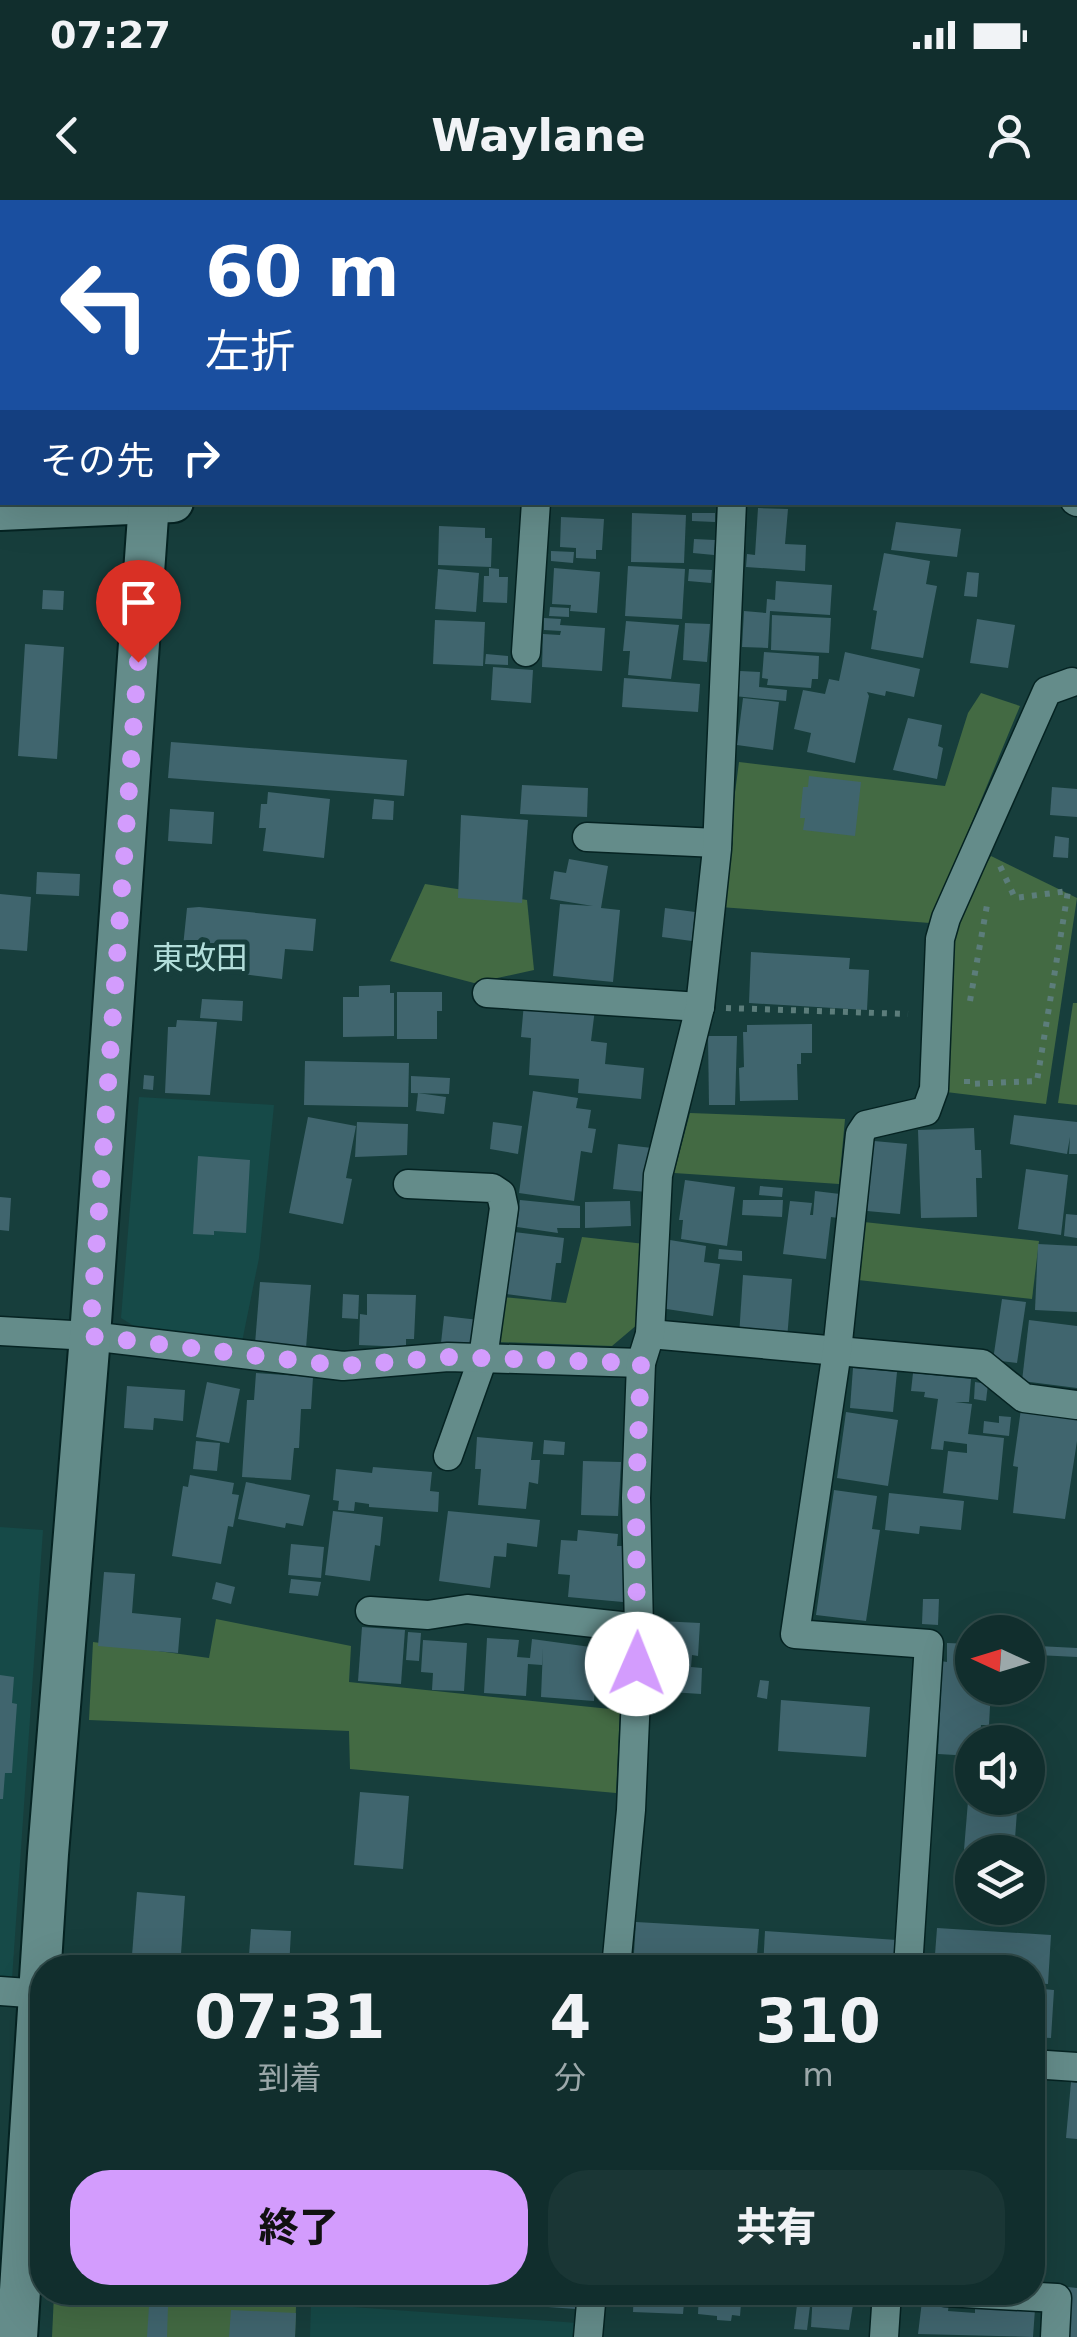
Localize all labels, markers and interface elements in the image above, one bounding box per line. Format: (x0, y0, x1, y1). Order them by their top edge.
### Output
text: 07:27 (50, 13, 171, 57)
icon: back (40, 108, 95, 163)
icon: person (982, 108, 1037, 163)
text: Waylane (431, 109, 646, 162)
text: 60 m (205, 231, 400, 313)
icon: left (40, 240, 170, 370)
text: 左折 (205, 325, 295, 378)
icon: right (174, 430, 229, 485)
text: その先 (40, 439, 154, 483)
pin (96, 560, 181, 663)
icon: arrive (111, 575, 166, 630)
district label: 東改田 (152, 939, 248, 977)
position arrow (585, 1612, 689, 1716)
north arrow (955, 1615, 1045, 1705)
map controls (955, 1615, 1045, 1925)
button: sound (955, 1725, 1045, 1815)
button: layers (955, 1835, 1045, 1925)
text: 07:31 (194, 1982, 385, 2052)
text: 4 (550, 1982, 591, 2052)
text: 310 (756, 1986, 881, 2056)
text: m (803, 2056, 834, 2094)
text: 到着 (258, 2059, 322, 2097)
text: 分 (554, 2059, 586, 2097)
button: 終了 (70, 2170, 528, 2285)
button: 共有 (548, 2170, 1005, 2285)

